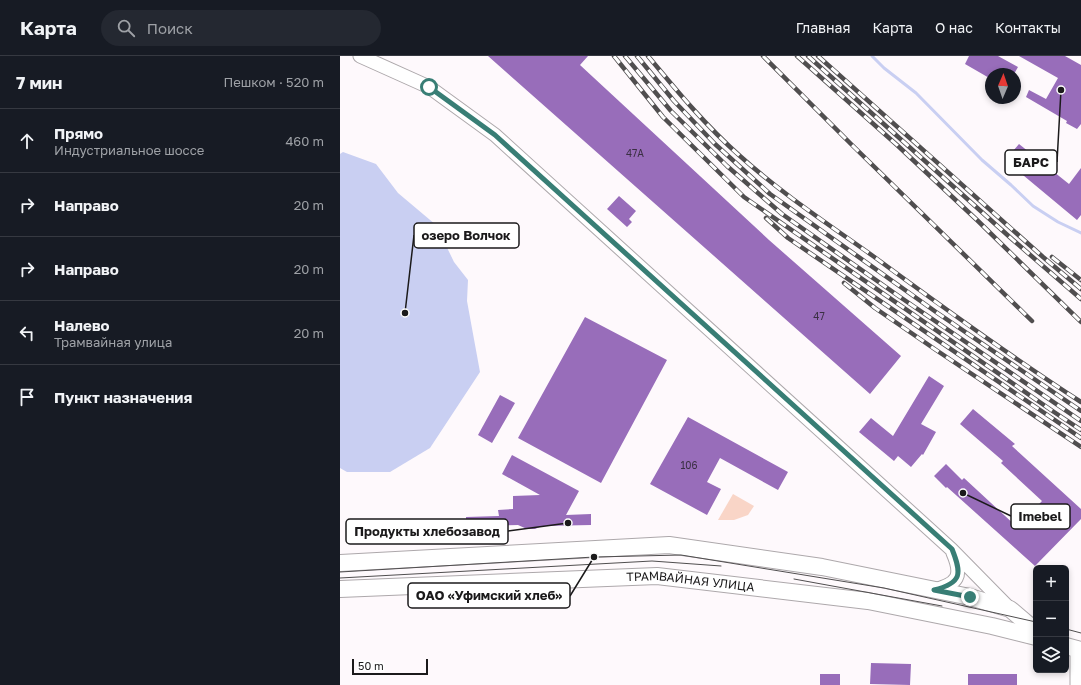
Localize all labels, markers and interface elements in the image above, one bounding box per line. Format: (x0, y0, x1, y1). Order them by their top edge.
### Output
search box (101, 10, 381, 46)
text: Карта (20, 16, 77, 39)
icon: search (115, 17, 137, 39)
text: Поиск (147, 19, 193, 37)
text: Главная (796, 19, 850, 36)
text: Карта (872, 19, 913, 36)
text: О нас (935, 19, 973, 36)
text: Контакты (995, 19, 1061, 36)
north arrow (985, 68, 1021, 104)
text: 7 мин (16, 72, 63, 93)
text: Пешком · 520 m (224, 74, 324, 90)
route start (420, 78, 438, 96)
text: Прямо (54, 124, 103, 142)
icon: ahead (16, 130, 38, 152)
text: 460 m (285, 133, 324, 149)
text: Индустриальное шоссе (54, 142, 204, 158)
house number: 47А (626, 147, 644, 159)
callout: БАРС (1005, 150, 1057, 175)
text: БАРС (1013, 154, 1049, 170)
icon: right (16, 194, 38, 216)
text: Направо (54, 196, 119, 214)
text: 20 m (294, 197, 324, 213)
callout: озеро Волчок (414, 223, 519, 248)
text: озеро Волчок (421, 227, 511, 243)
icon: right (16, 258, 38, 280)
text: Направо (54, 260, 119, 278)
text: 20 m (294, 261, 324, 277)
house number: 47 (813, 310, 825, 322)
text: Налево (54, 316, 110, 334)
icon: left (16, 322, 38, 344)
text: 20 m (294, 325, 324, 341)
text: Трамвайная улица (54, 334, 172, 350)
icon: arrive (16, 386, 38, 408)
text: Пункт назначения (54, 388, 192, 406)
house number: 106 (680, 459, 698, 471)
callout: Imebel (1011, 504, 1070, 529)
text: Imebel (1018, 508, 1062, 524)
callout: Продукты хлебозавод (346, 519, 508, 544)
text: Продукты хлебозавод (354, 523, 500, 539)
map controls (1033, 565, 1069, 673)
button: + (1033, 565, 1069, 601)
street label: ТРАМВАЙНАЯ УЛИЦА (626, 568, 755, 594)
callout: ОАО «Уфимский хлеб» (408, 583, 570, 608)
text: ОАО «Уфимский хлеб» (416, 587, 562, 603)
route end (961, 588, 979, 606)
button: − (1033, 601, 1069, 637)
button: layers (1033, 637, 1069, 673)
scale bar (352, 657, 428, 676)
text: 50 m (358, 659, 384, 672)

